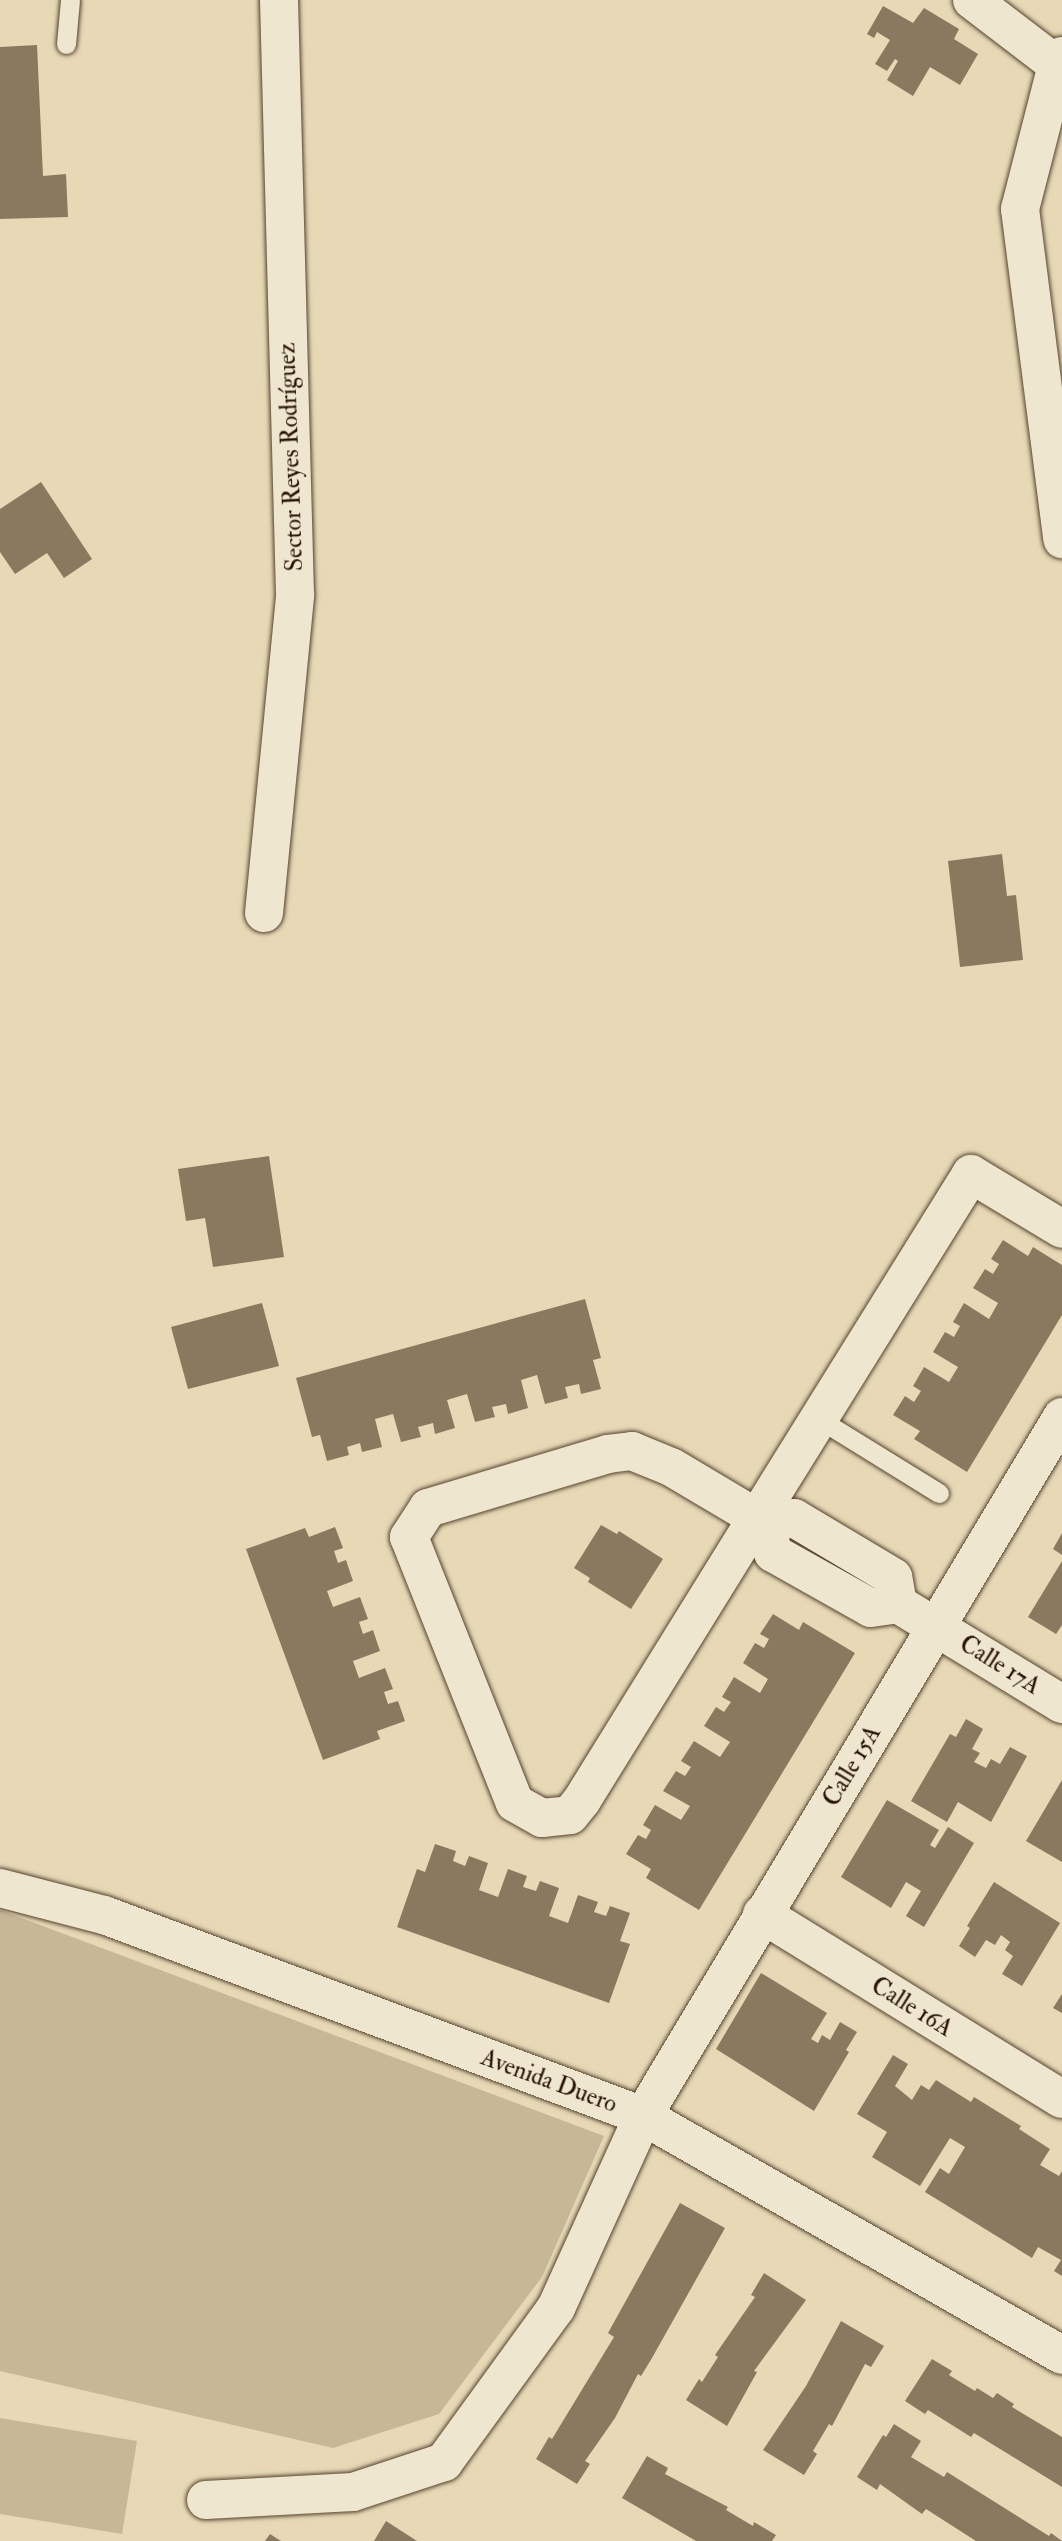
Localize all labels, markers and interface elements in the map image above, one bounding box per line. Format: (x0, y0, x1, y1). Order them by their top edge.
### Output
street label: Sector Reyes Rodríguez (273, 342, 309, 572)
street label: Calle 17A (954, 1629, 1046, 1701)
street label: Calle 15A (817, 1720, 887, 1812)
street label: Calle 16A (866, 1971, 958, 2043)
street label: Avenida Duero (477, 2043, 621, 2119)

